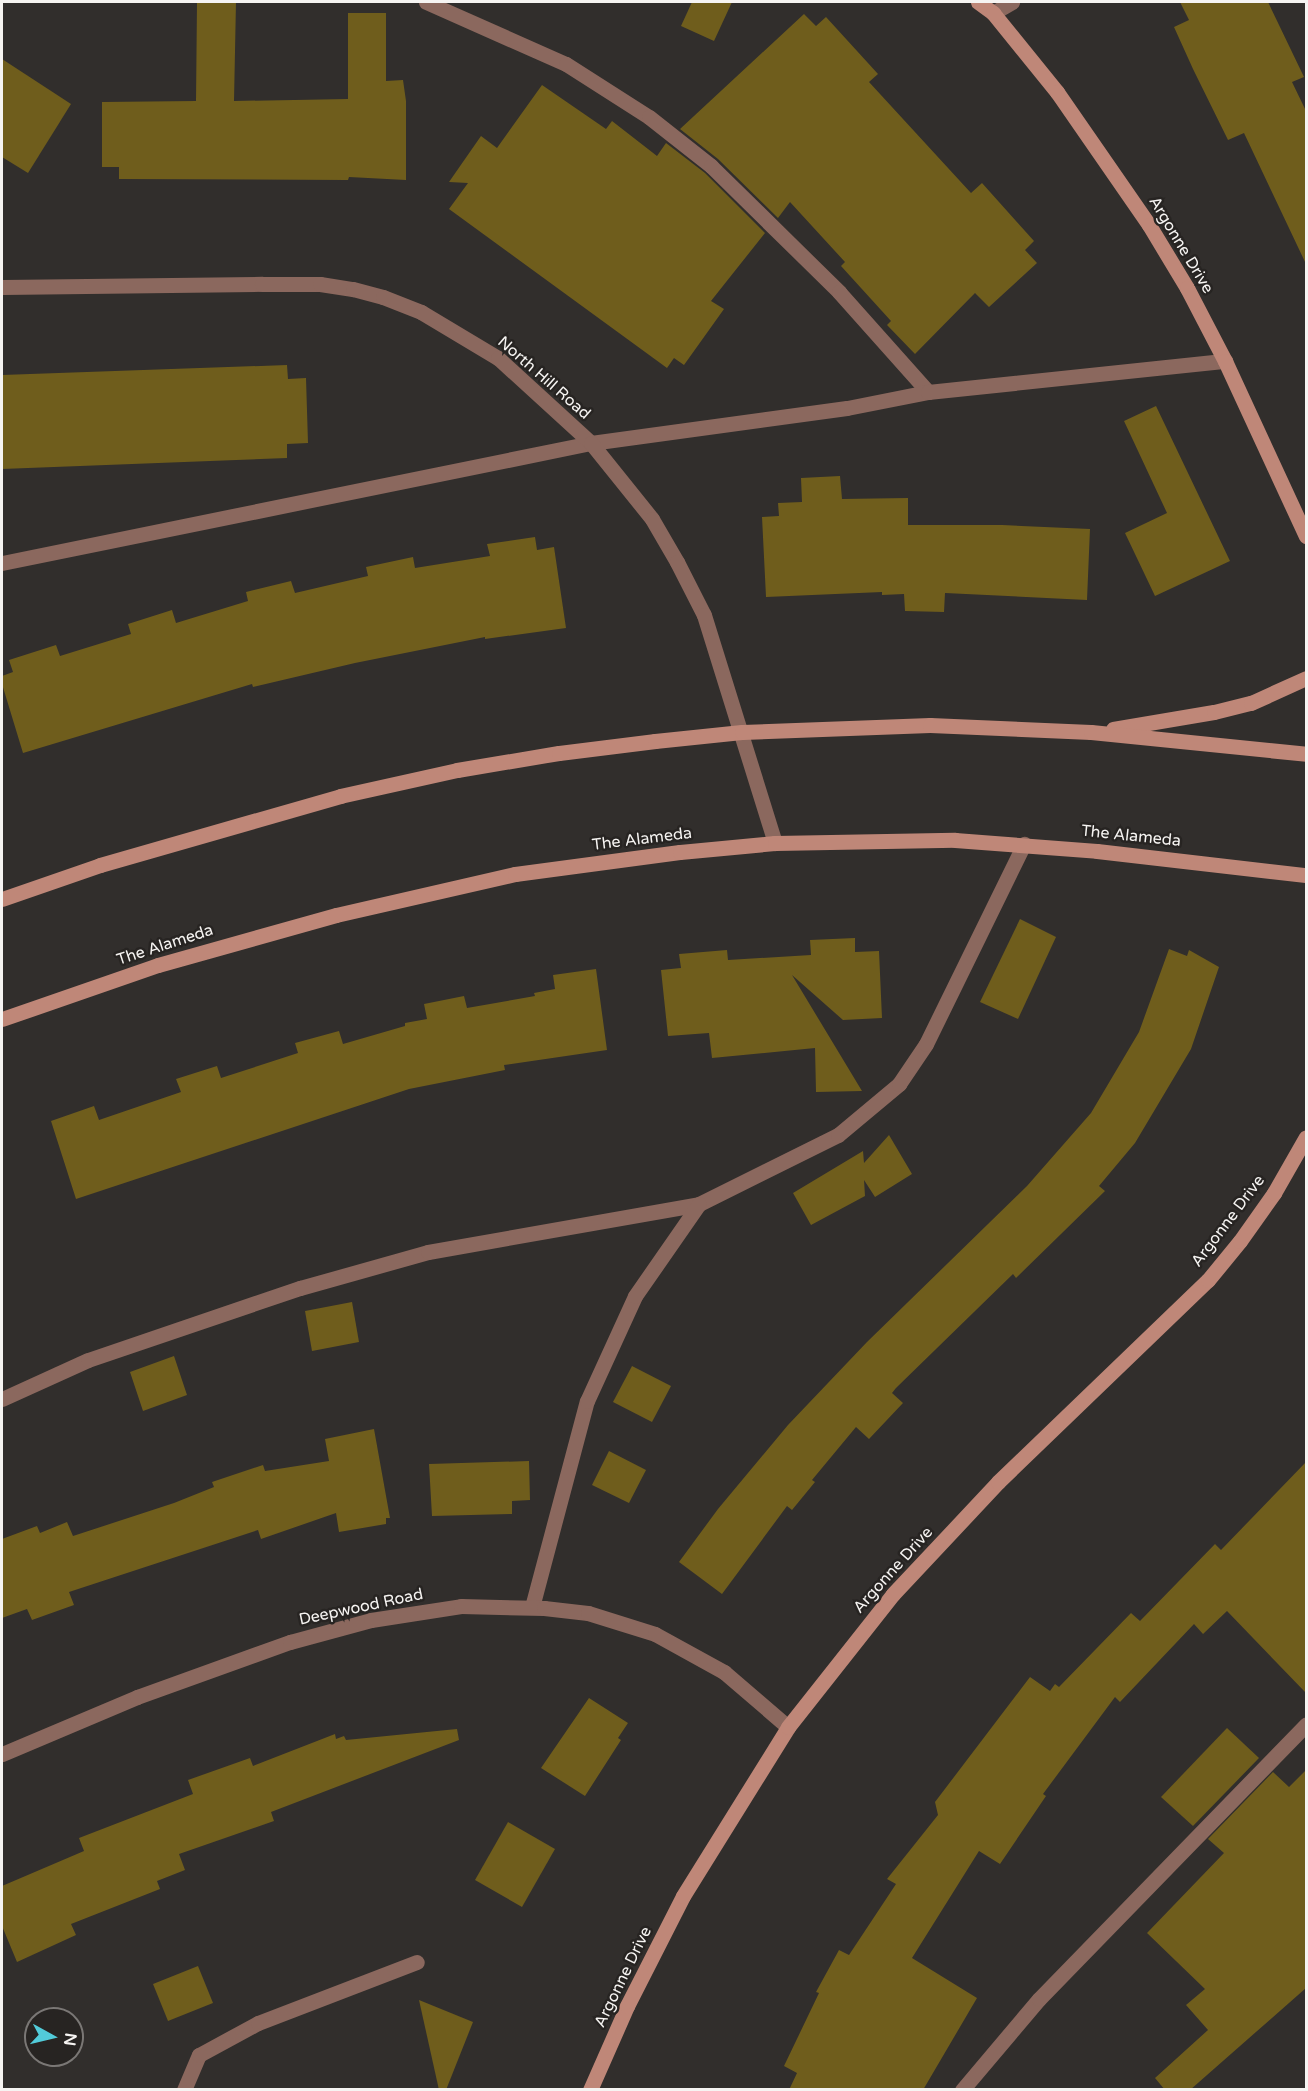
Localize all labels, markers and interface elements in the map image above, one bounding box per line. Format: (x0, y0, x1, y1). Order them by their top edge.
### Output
street label: Argonne Drive (1145, 193, 1217, 297)
street label: North Hill Road (494, 332, 594, 424)
street label: The Alameda (1080, 821, 1182, 851)
street label: The Alameda (591, 823, 693, 855)
street label: The Alameda (114, 920, 216, 970)
street label: Argonne Drive (1187, 1171, 1269, 1271)
street label: Argonne Drive (849, 1523, 937, 1617)
street label: Deepwood Road (297, 1584, 425, 1630)
street label: Argonne Drive (590, 1924, 656, 2030)
north arrow (24, 2007, 84, 2067)
text: N (59, 2031, 81, 2047)

